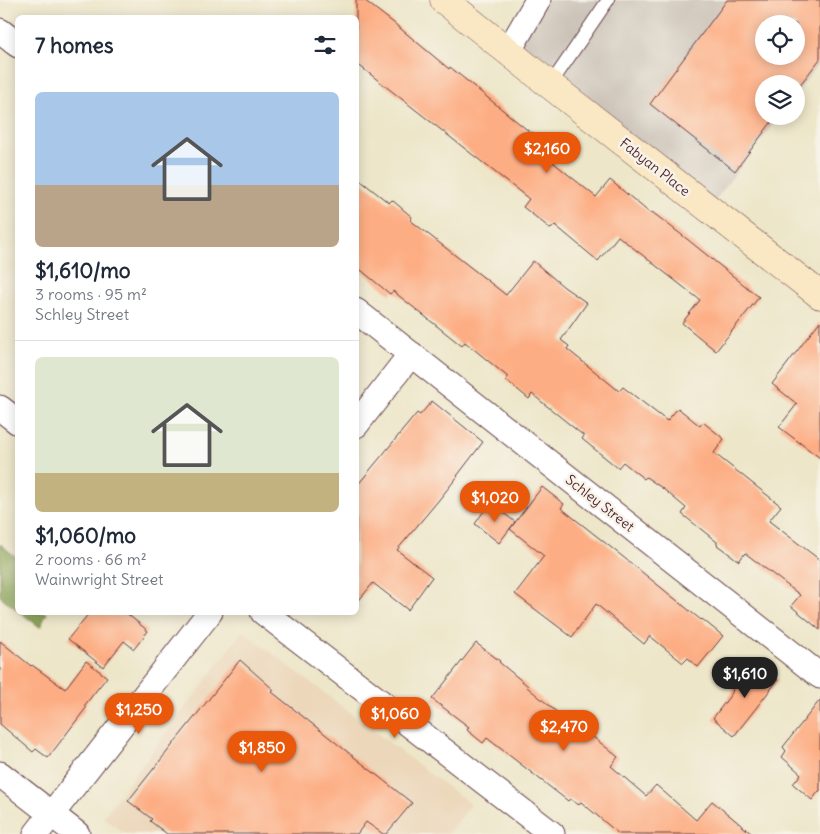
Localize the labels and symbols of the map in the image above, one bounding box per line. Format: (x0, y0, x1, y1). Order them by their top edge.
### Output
pin: $2,160 (506, 132, 588, 174)
street label: Fabyan Place (616, 134, 694, 200)
street label: Schley Street (562, 471, 638, 536)
pin: $1,020 (454, 480, 536, 523)
pin: $1,610 (704, 656, 786, 699)
pin: $1,250 (98, 692, 180, 735)
pin: $1,060 (354, 696, 436, 739)
pin: $2,470 (523, 710, 605, 752)
pin: $1,850 (221, 730, 303, 773)

